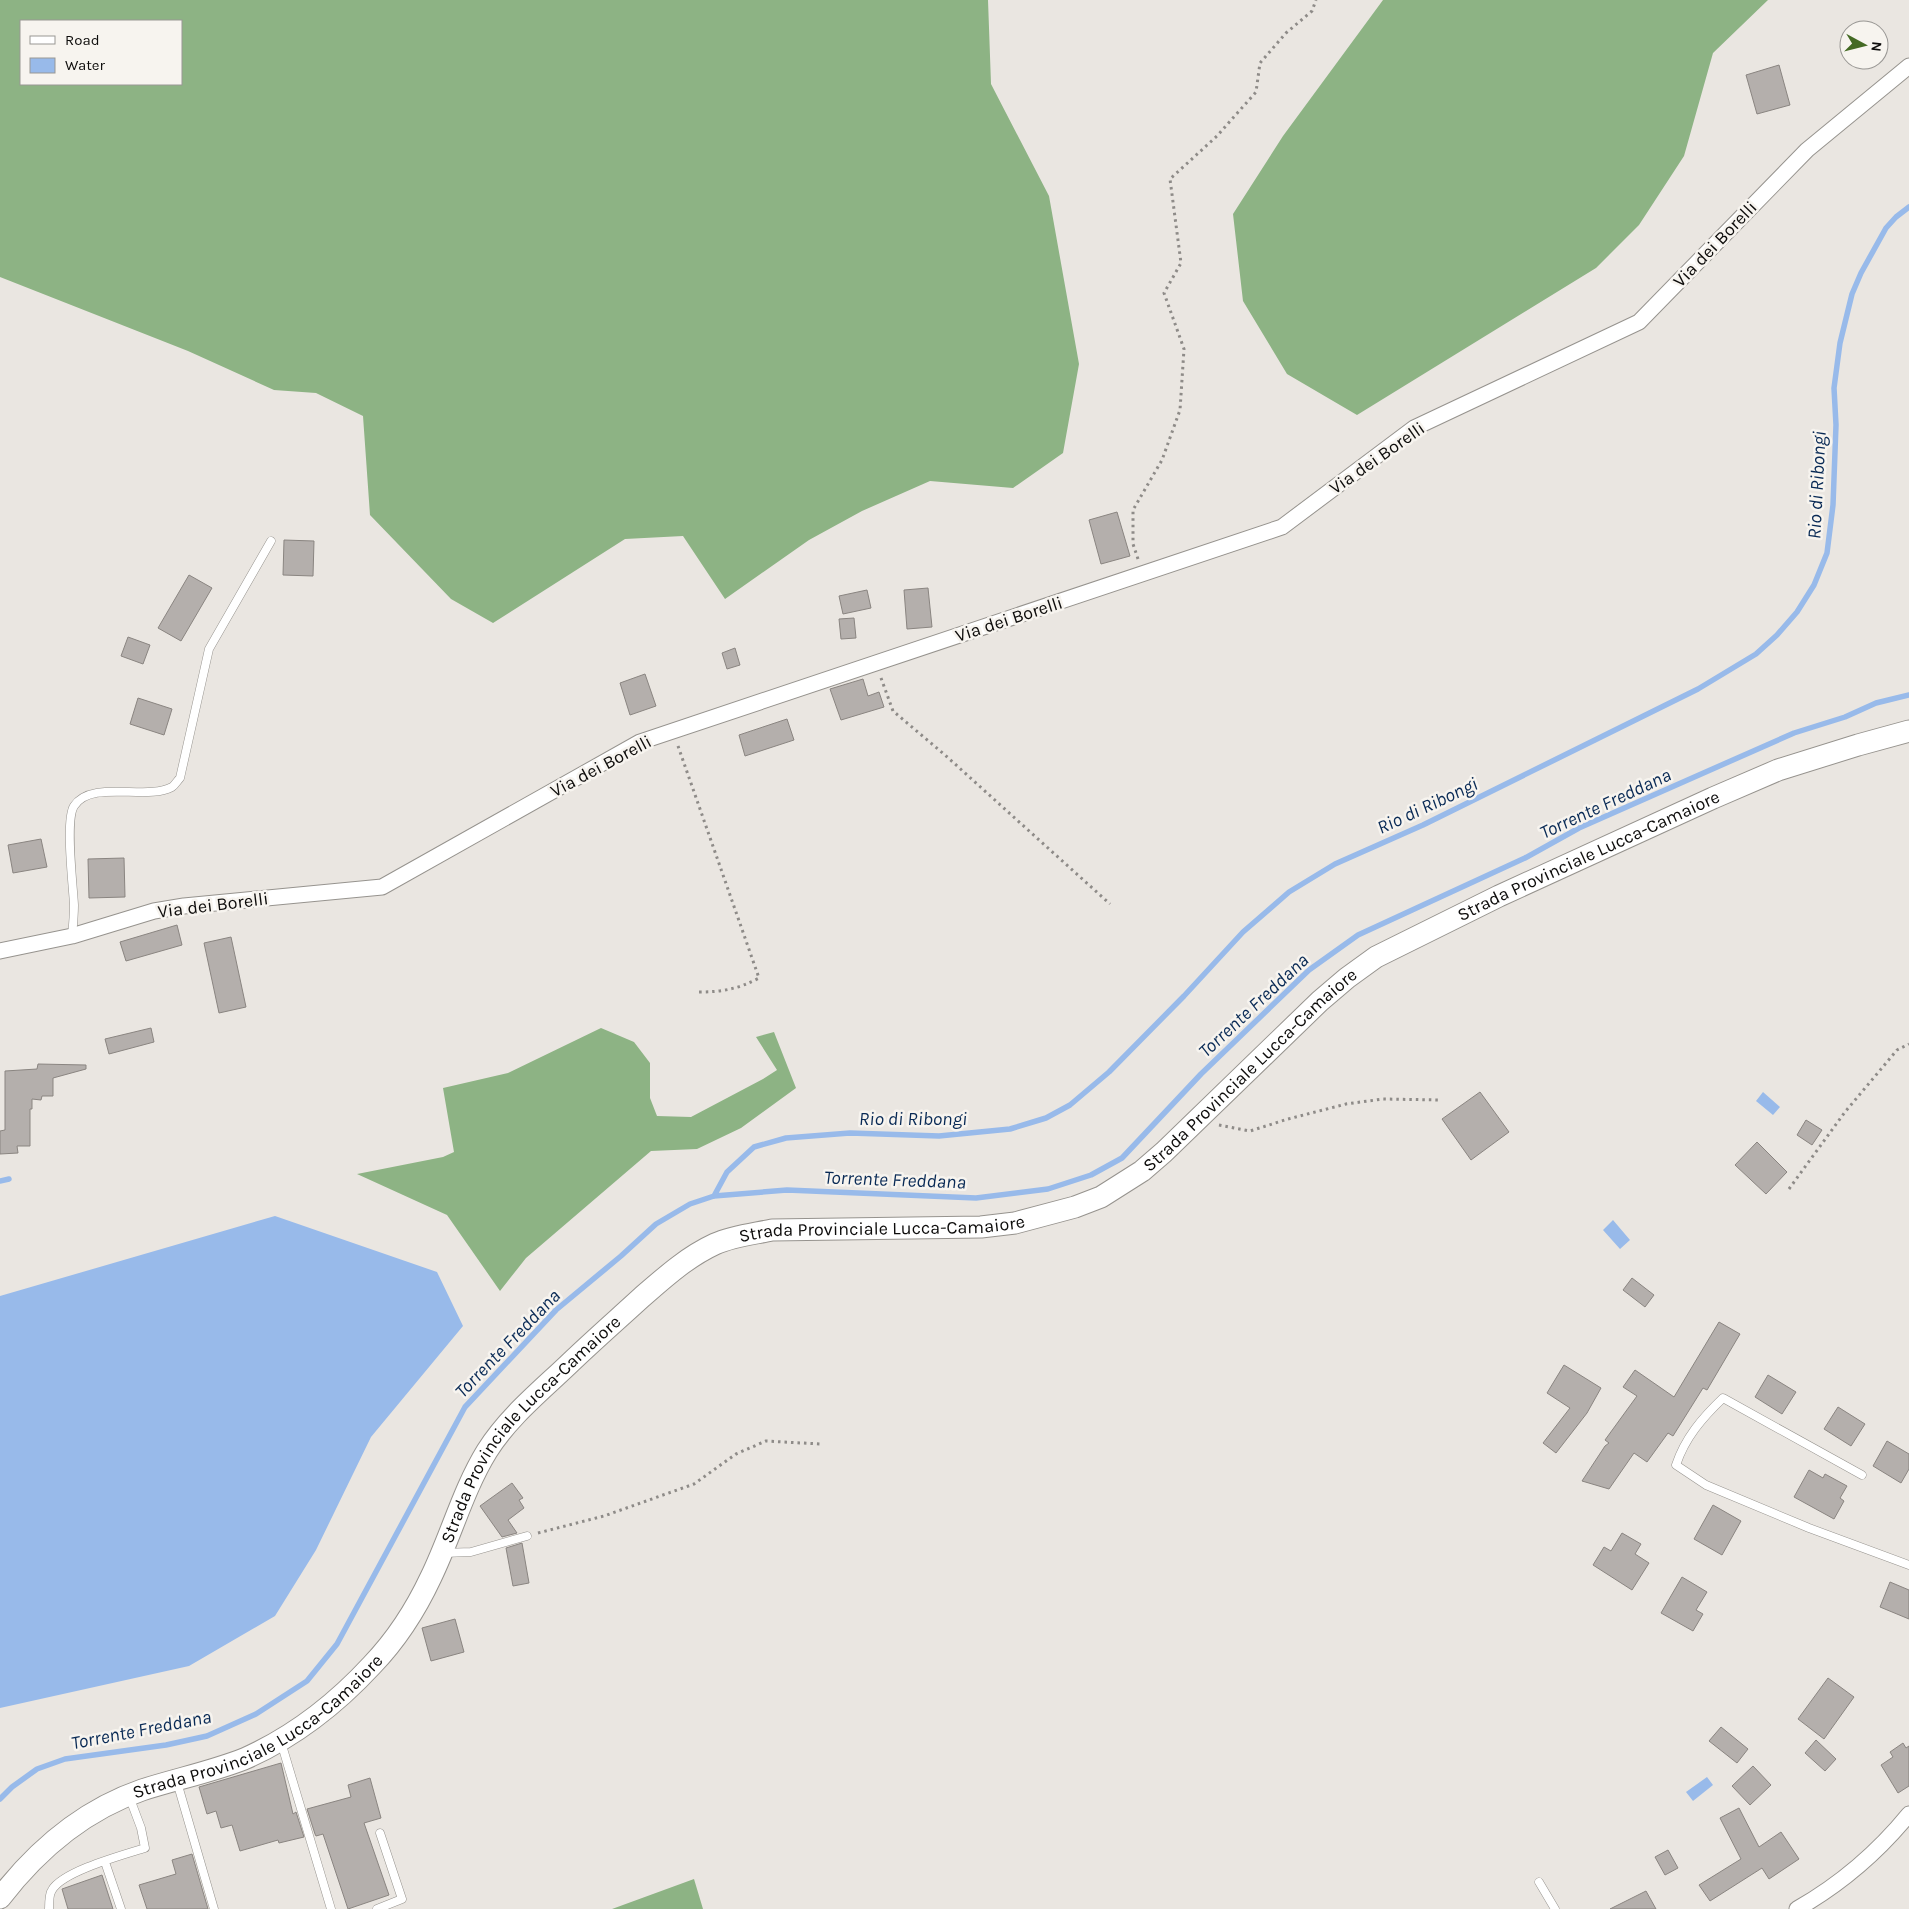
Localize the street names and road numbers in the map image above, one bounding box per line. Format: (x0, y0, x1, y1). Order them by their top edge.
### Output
street label: Via dei Borelli (1668, 196, 1762, 292)
street label: Via dei Borelli (1325, 417, 1429, 499)
street label: Via dei Borelli (953, 591, 1065, 647)
street label: Via dei Borelli (547, 730, 655, 802)
street label: Strada Provinciale Lucca-Camaiore (1454, 785, 1723, 926)
street label: Via dei Borelli (156, 887, 270, 923)
street label: Strada Provinciale Lucca-Camaiore (1138, 963, 1361, 1176)
street label: Strada Provinciale Lucca-Camaiore (737, 1210, 1027, 1247)
street label: Strada Provinciale Lucca-Camaiore (436, 1311, 625, 1546)
street label: Strada Provinciale Lucca-Camaiore (130, 1650, 387, 1803)

